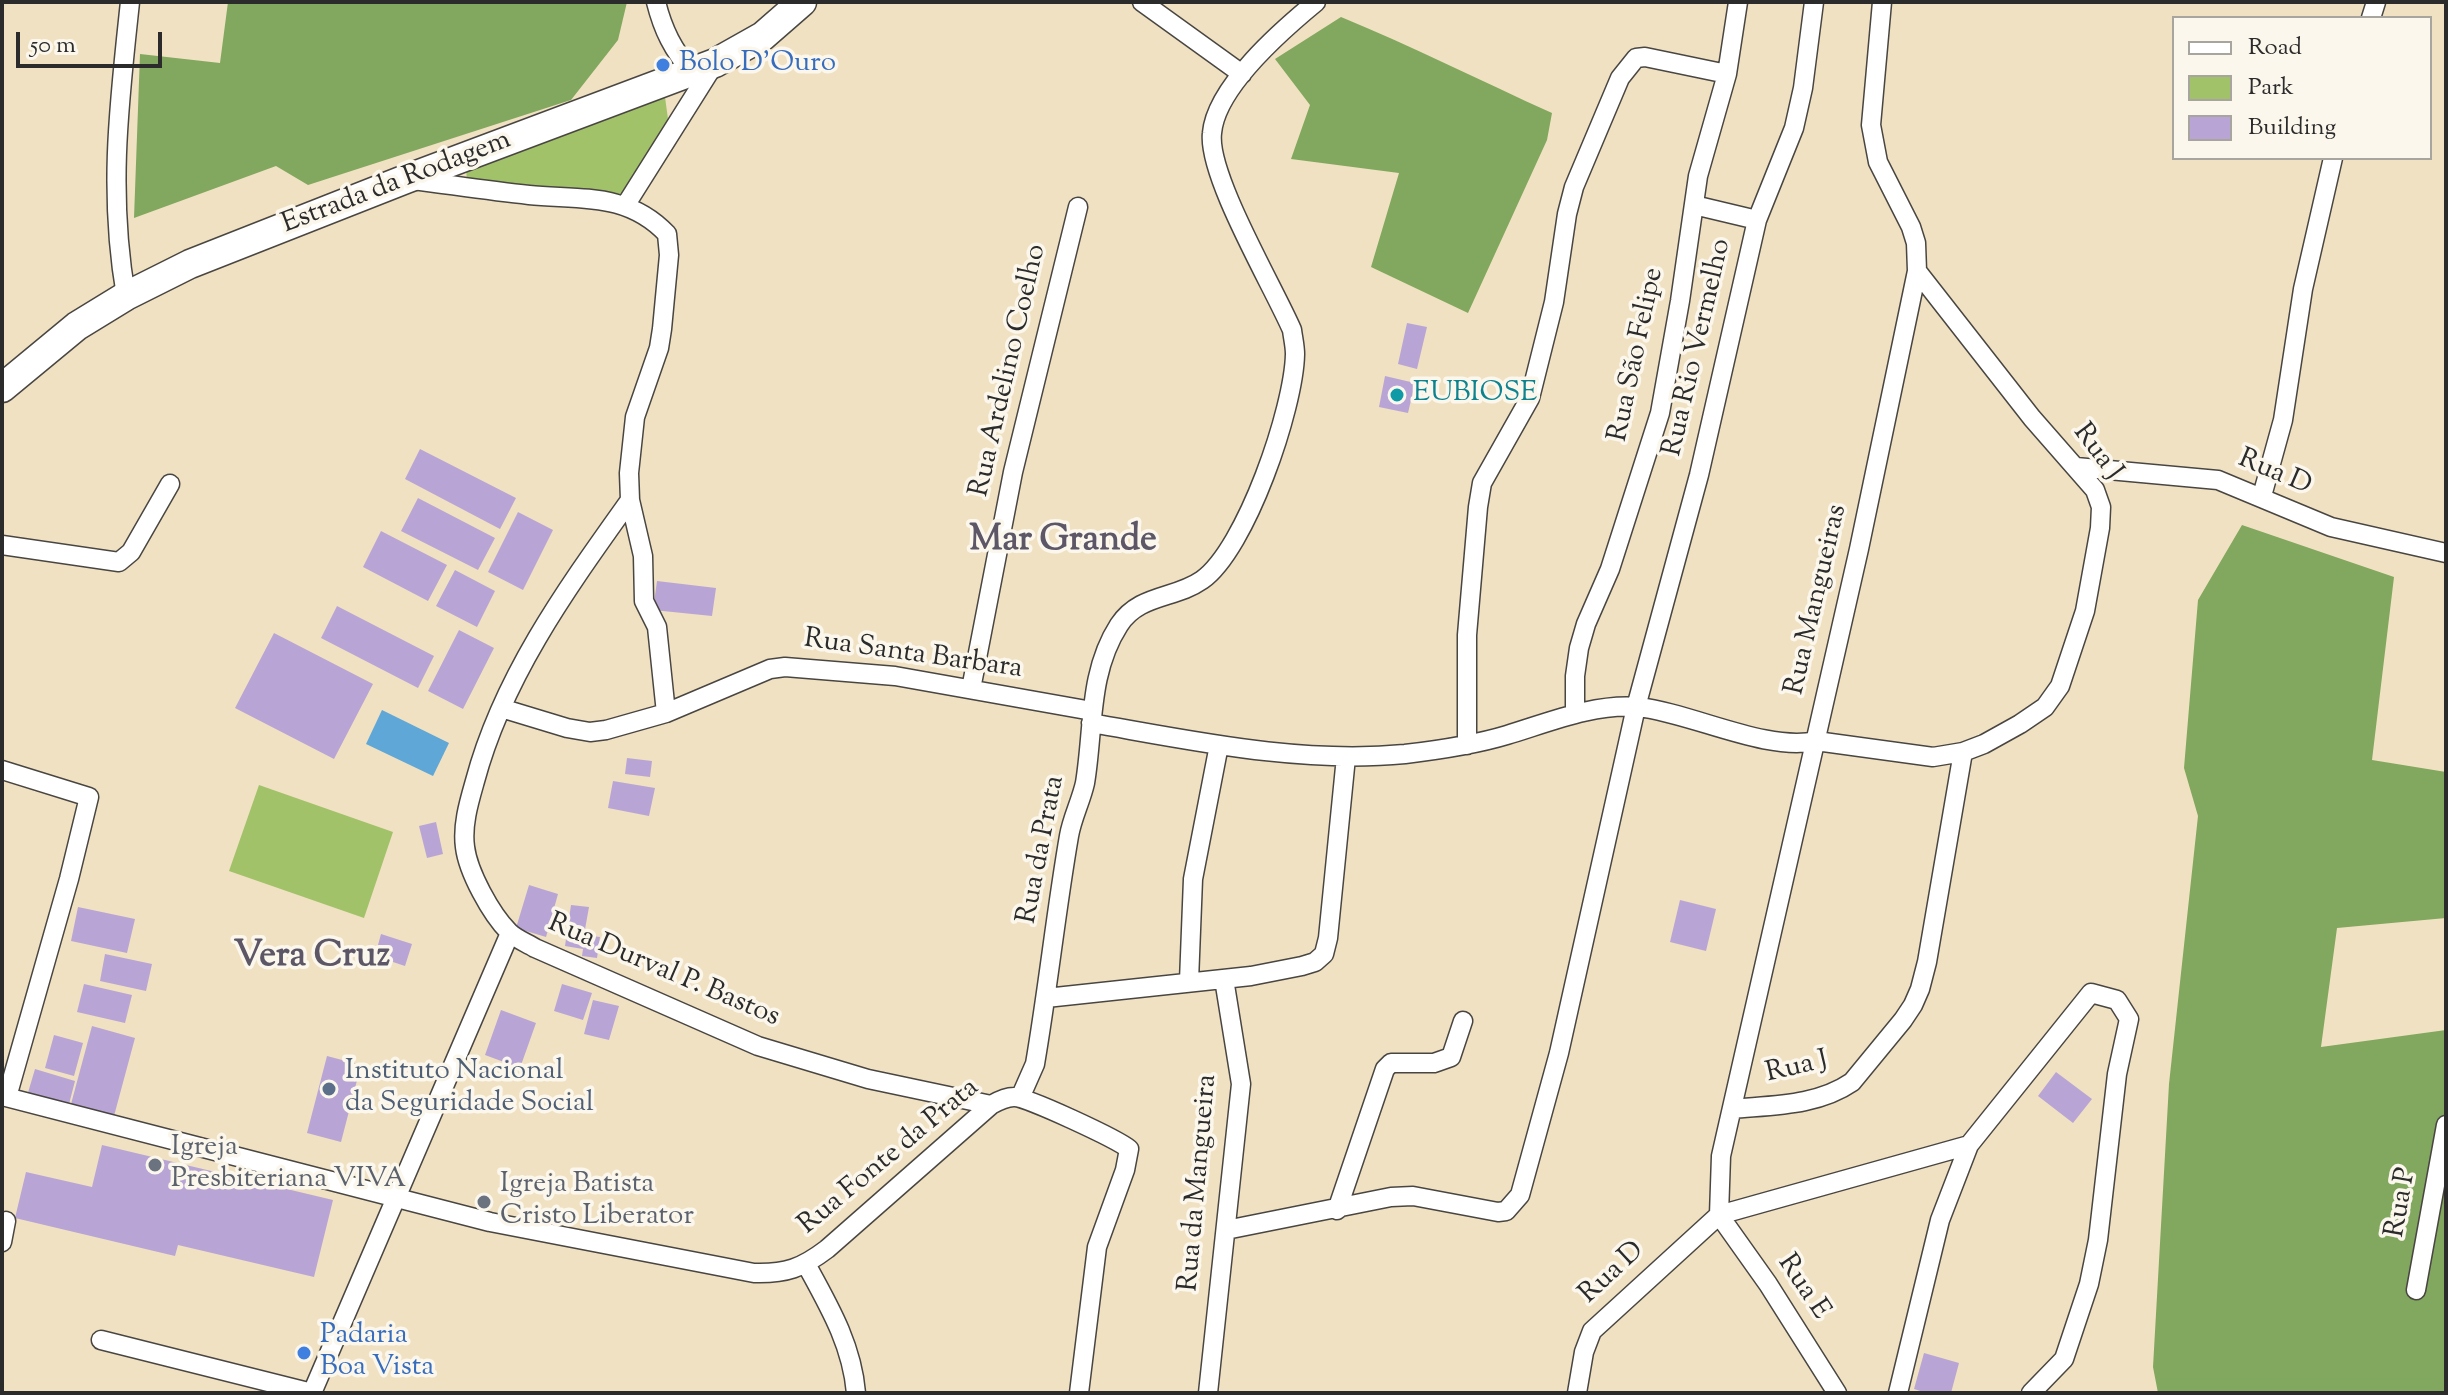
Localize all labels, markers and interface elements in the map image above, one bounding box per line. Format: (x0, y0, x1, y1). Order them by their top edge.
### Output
scale bar (20, 16, 166, 66)
legend (2172, 16, 2432, 160)
text: 50 m (30, 29, 76, 63)
text: Road (2248, 31, 2302, 65)
place label: Bolo D'Ouro (679, 48, 836, 82)
marker: Bolo D'Ouro (654, 56, 672, 74)
text: Park (2248, 71, 2294, 105)
text: Building (2248, 111, 2336, 145)
street label: Estrada da Rodagem (278, 125, 516, 243)
street label: Rua Rio Vermelho (1658, 236, 1740, 460)
street label: Rua Ardelino Coelho (965, 242, 1055, 500)
street label: Rua São Felipe (1603, 265, 1673, 445)
place label: EUBIOSE (1413, 378, 1537, 412)
marker: EUBIOSE (1388, 386, 1406, 404)
street label: Rua J (2064, 418, 2128, 488)
street label: Rua D (2232, 444, 2316, 504)
street label: Rua Mangueiras (1780, 502, 1856, 698)
district label: Mar Grande (969, 521, 1157, 565)
street label: Rua Santa Barbara (802, 624, 1024, 688)
street label: Rua da Prata (1012, 773, 1074, 927)
street label: Rua Durval P. Bastos (542, 908, 784, 1036)
district label: Vera Cruz (234, 937, 390, 981)
street label: Rua J (1763, 1046, 1831, 1092)
place label: Instituto Nacional da Seguridade Social (345, 1056, 594, 1122)
street label: Rua Fonte da Prata (793, 1073, 987, 1243)
street label: Rua da Mangueira (1174, 1073, 1226, 1293)
marker: Instituto Nacional da Seguridade Social (320, 1080, 338, 1098)
place label: Igreja Presbiteriana VIVA (171, 1132, 406, 1198)
marker: Igreja Presbiteriana VIVA (146, 1156, 164, 1174)
street label: Rua P (2380, 1166, 2426, 1240)
place label: Igreja Batista Cristo Liberator (500, 1169, 694, 1235)
marker: Igreja Batista Cristo Liberator (475, 1193, 493, 1211)
street label: Rua D (1574, 1236, 1652, 1312)
street label: Rua E (1768, 1249, 1836, 1327)
place label: Padaria Boa Vista (320, 1320, 434, 1386)
marker: Padaria Boa Vista (295, 1344, 313, 1362)

